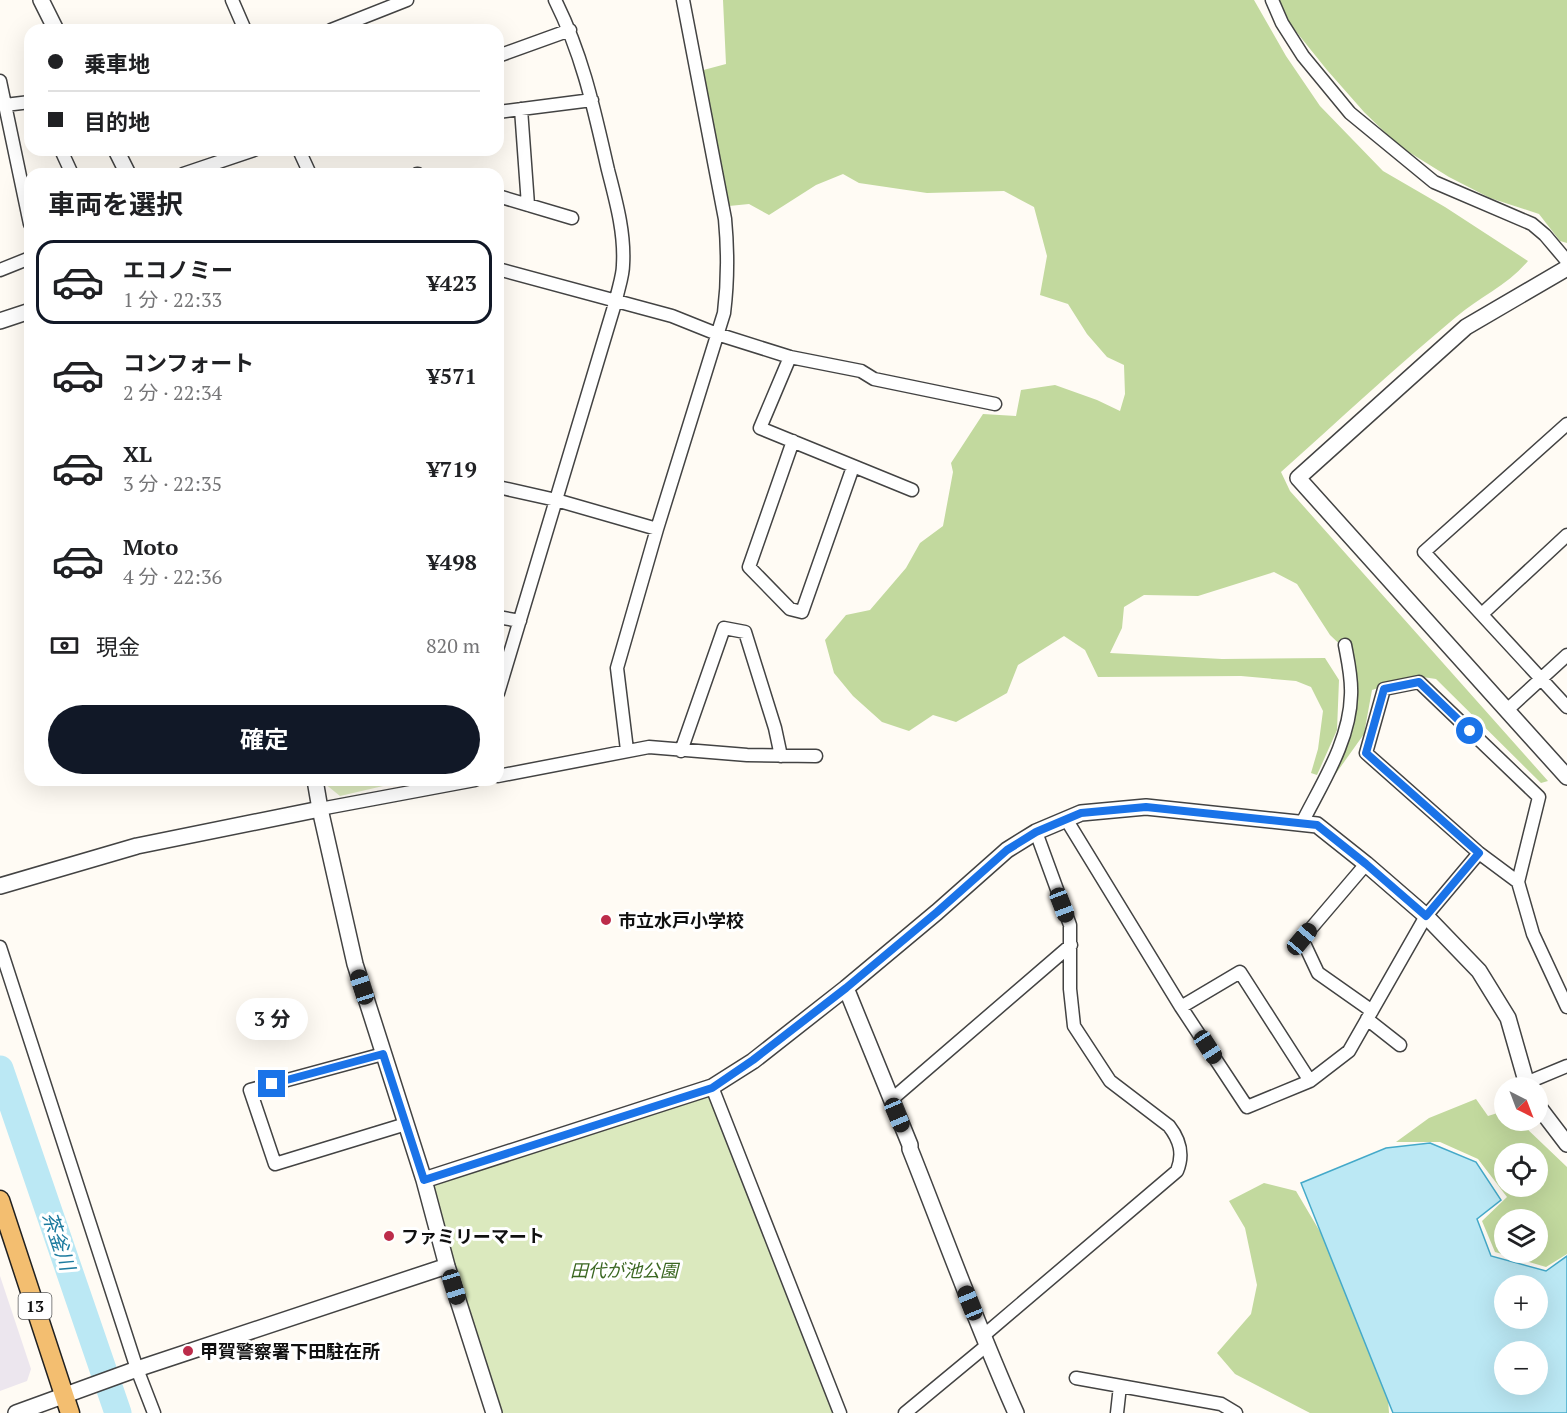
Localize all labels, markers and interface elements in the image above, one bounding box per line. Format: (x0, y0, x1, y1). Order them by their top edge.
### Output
text: 乗車地 (84, 49, 150, 78)
text: 目的地 (84, 107, 150, 136)
text: 車両を選択 (48, 186, 183, 222)
icon: car (51, 255, 105, 309)
text: エコノミー (123, 255, 233, 284)
text: ¥423 (427, 268, 477, 297)
text: 1 分 · 22:33 (123, 286, 222, 313)
icon: car (51, 348, 105, 402)
text: コンフォート (123, 348, 254, 377)
text: ¥571 (427, 361, 477, 390)
text: 2 分 · 22:34 (123, 379, 222, 406)
text: XL (123, 439, 152, 468)
icon: car (51, 441, 105, 495)
text: ¥719 (427, 454, 477, 483)
text: 3 分 · 22:35 (123, 470, 222, 497)
text: Moto (123, 532, 178, 561)
icon: car (51, 534, 105, 588)
text: ¥498 (427, 547, 477, 576)
text: 4 分 · 22:36 (123, 563, 222, 590)
icon: cash (48, 629, 81, 662)
text: 現金 (96, 632, 140, 661)
text: 820 m (426, 632, 480, 659)
button: 確定 (48, 705, 480, 774)
route start (1456, 717, 1483, 744)
car (1047, 885, 1077, 925)
place label: 市立水戸小学校 (618, 908, 744, 932)
marker: 市立水戸小学校 (599, 913, 613, 927)
car (1284, 919, 1320, 959)
car (348, 967, 376, 1007)
callout: 3 分 (236, 997, 308, 1039)
text: 3 分 (254, 1005, 290, 1032)
car (1191, 1027, 1225, 1067)
route end (258, 1070, 285, 1097)
north arrow (1494, 1077, 1548, 1131)
map controls (1494, 1077, 1548, 1395)
car (882, 1095, 912, 1135)
button: locate (1494, 1143, 1548, 1197)
water label: 茶釜川 (36, 1208, 82, 1276)
button: layers (1494, 1209, 1548, 1263)
place label: ファミリーマート (401, 1224, 545, 1248)
marker: ファミリーマート (382, 1229, 396, 1243)
park label: 田代が池公園 (570, 1258, 681, 1282)
car (440, 1267, 468, 1307)
button: + (1494, 1275, 1548, 1329)
car (955, 1283, 985, 1323)
road number: 13 (18, 1293, 51, 1319)
place label: 甲賀警察署下田駐在所 (200, 1339, 380, 1363)
button: − (1494, 1341, 1548, 1395)
marker: 甲賀警察署下田駐在所 (181, 1344, 195, 1358)

